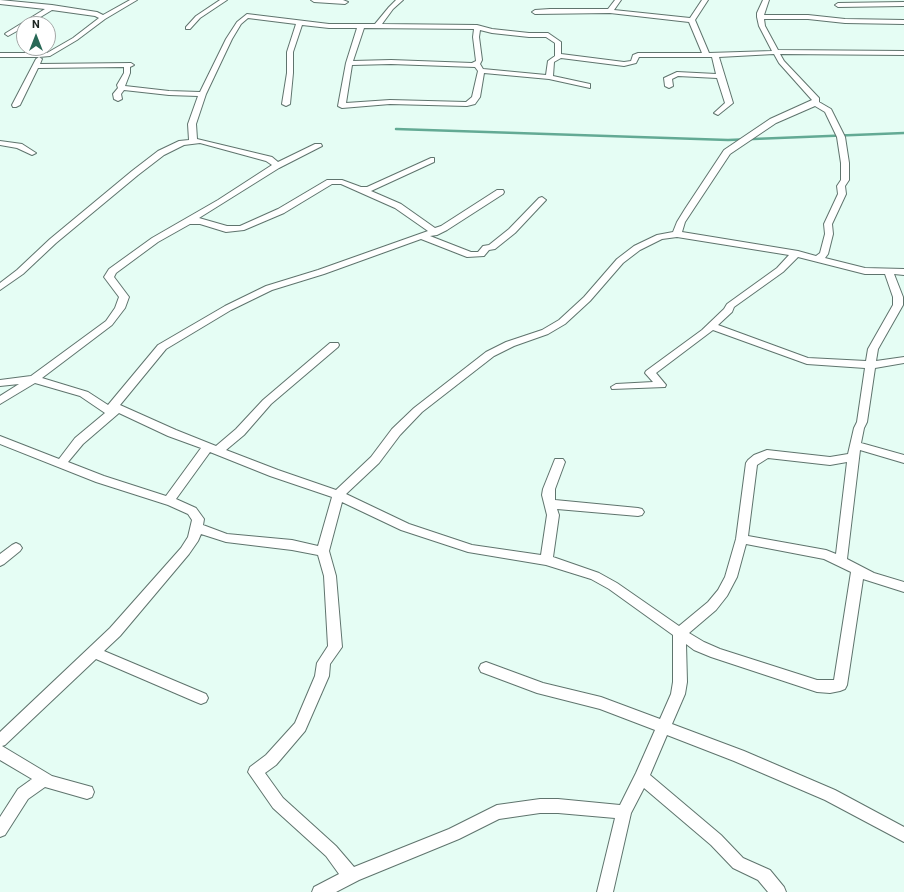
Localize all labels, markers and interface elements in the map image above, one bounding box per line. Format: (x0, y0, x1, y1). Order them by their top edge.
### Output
north arrow (16, 16, 56, 56)
text: N (32, 18, 40, 31)

